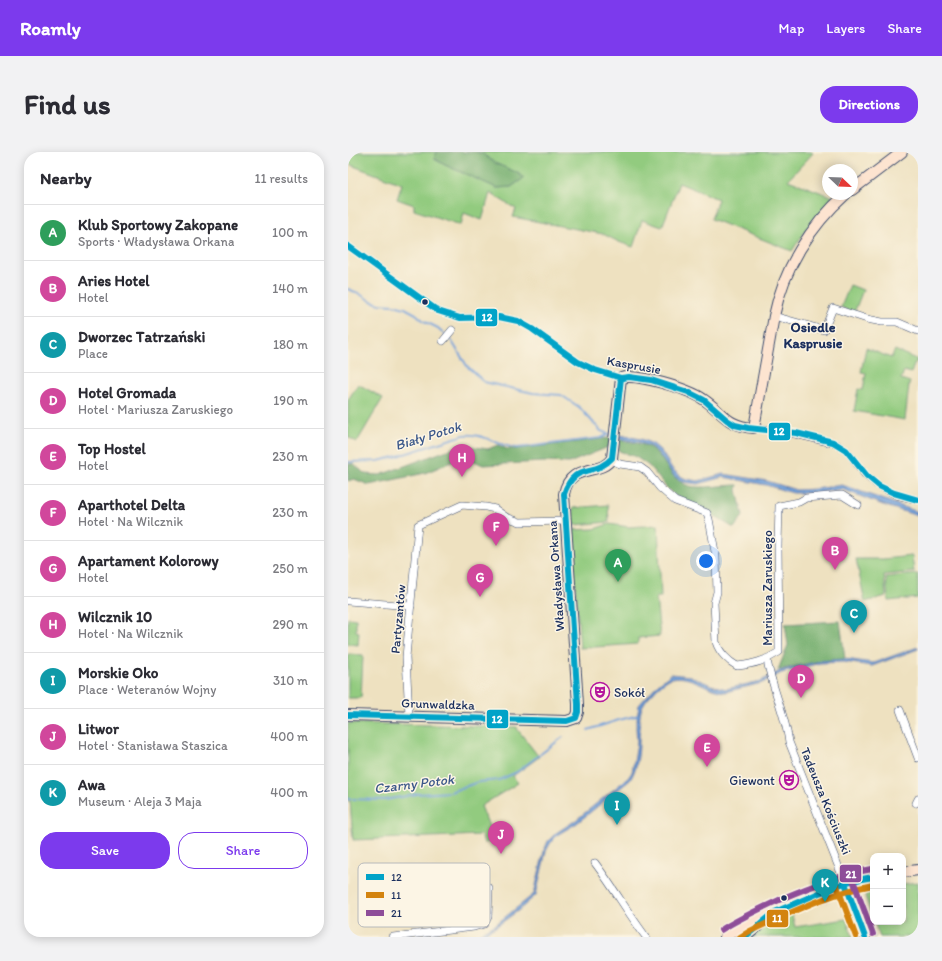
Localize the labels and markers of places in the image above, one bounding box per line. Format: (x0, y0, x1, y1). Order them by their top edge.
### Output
unlabelled marker (420, 297, 430, 307)
pin: H (449, 444, 475, 477)
pin: F (483, 513, 509, 546)
pin: B (822, 537, 848, 570)
pin: A (605, 549, 631, 582)
pin: G (467, 564, 493, 597)
pin: C (841, 600, 867, 633)
pin: D (788, 665, 814, 698)
theatre icon: Sokół (589, 681, 611, 703)
place label: Sokół (614, 685, 645, 700)
pin: E (694, 734, 720, 767)
theatre icon: Giewont (778, 769, 800, 791)
place label: Giewont (729, 773, 775, 788)
pin: I (604, 792, 630, 825)
pin: J (488, 821, 514, 854)
pin: K (812, 869, 838, 902)
unlabelled marker (779, 893, 789, 903)

